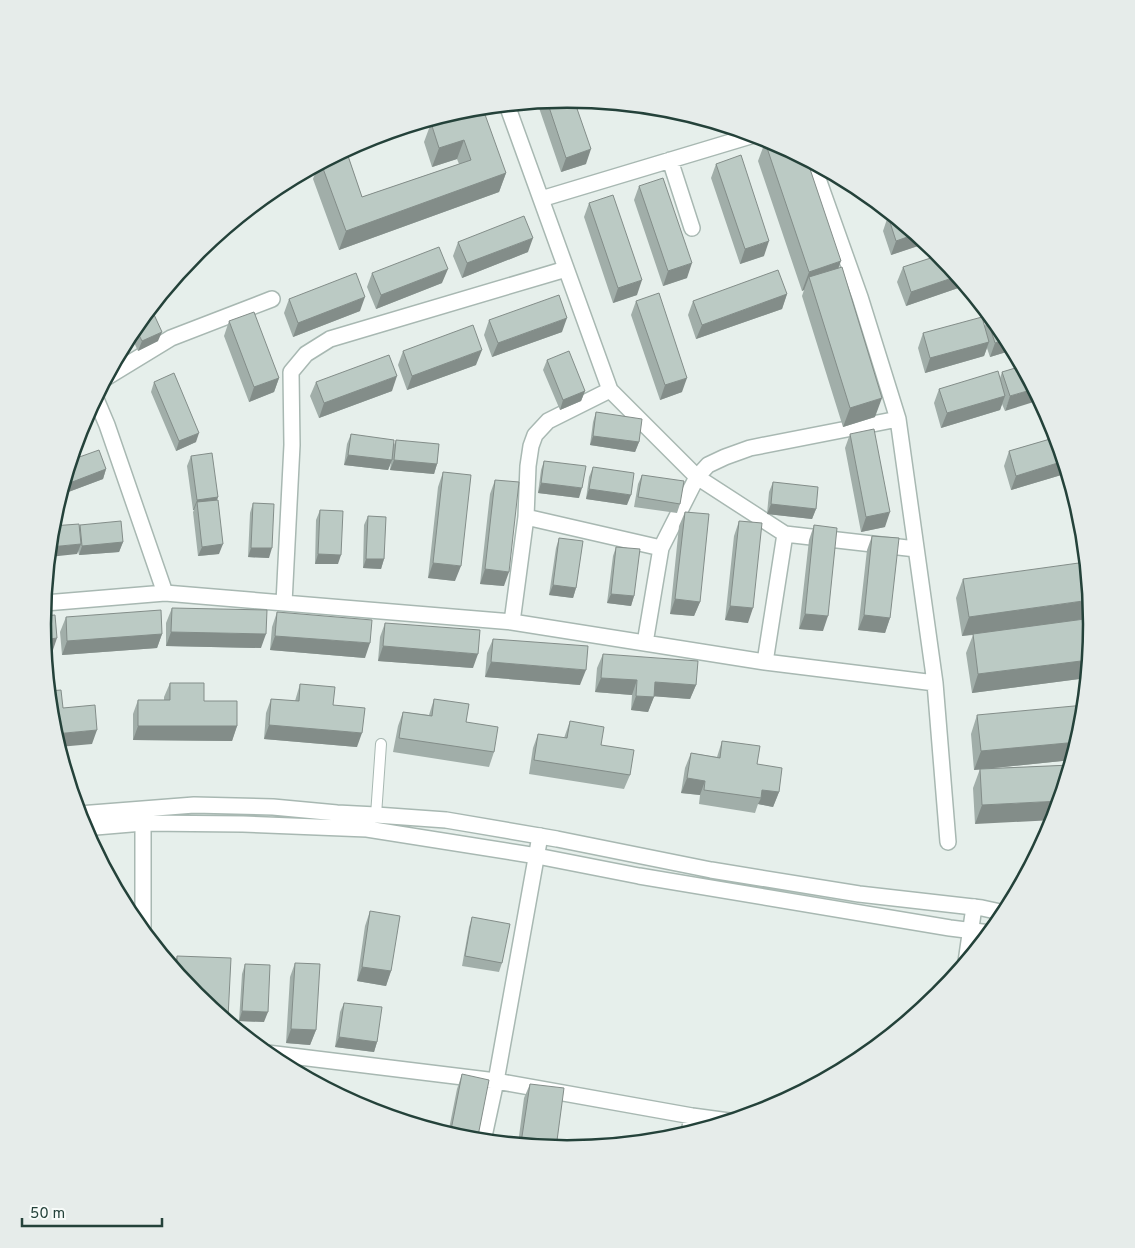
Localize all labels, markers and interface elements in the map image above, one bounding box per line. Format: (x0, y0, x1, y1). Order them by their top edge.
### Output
scale bar (22, 1196, 162, 1228)
text: 50 m (30, 1205, 65, 1224)

